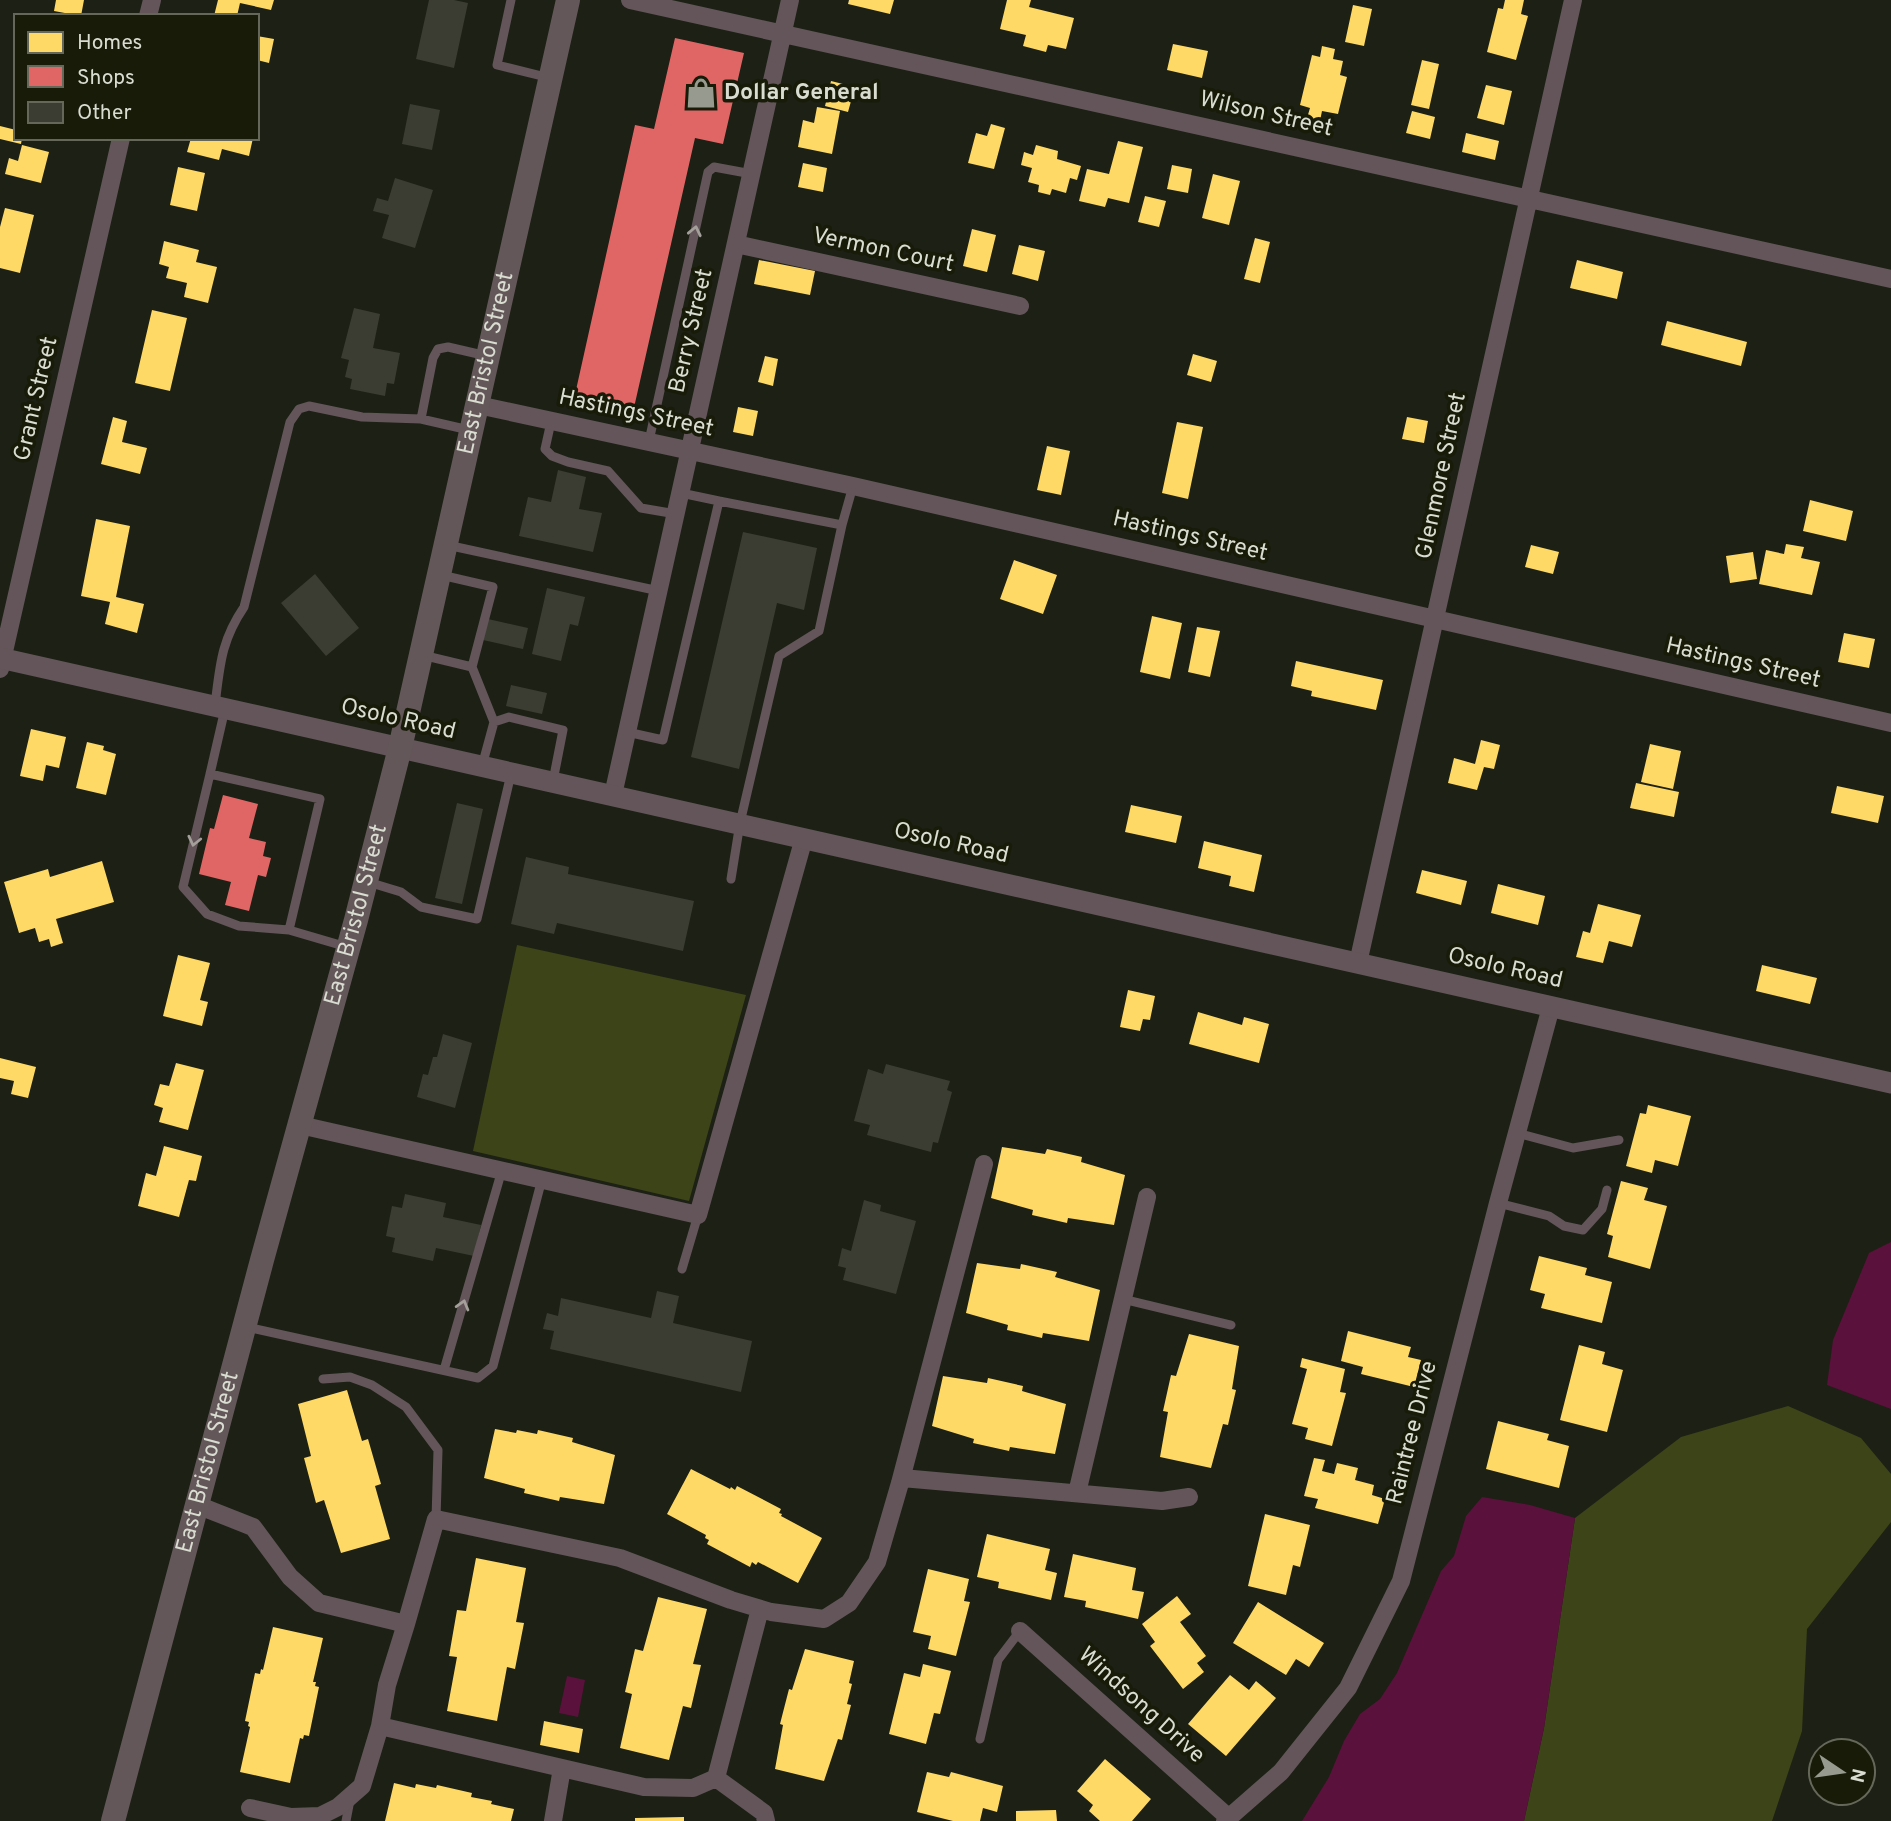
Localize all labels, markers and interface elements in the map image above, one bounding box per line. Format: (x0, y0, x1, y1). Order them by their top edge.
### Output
legend (14, 14, 259, 140)
text: Homes (77, 30, 142, 57)
text: Shops (77, 65, 135, 92)
shop icon: Dollar General (684, 76, 718, 110)
place label: Dollar General (724, 79, 879, 108)
street label: Wilson Street (1196, 86, 1336, 144)
text: Other (77, 100, 132, 127)
street label: Vermon Court (810, 222, 956, 280)
one-way arrow (686, 225, 701, 237)
street label: Berry Street (664, 266, 720, 396)
street label: East Bristol Street (452, 269, 521, 458)
street label: Grant Street (9, 334, 65, 464)
street label: Hastings Street (556, 383, 716, 445)
street label: Glenmore Street (1410, 390, 1474, 562)
street label: Hastings Street (1110, 505, 1270, 569)
street label: Hastings Street (1663, 632, 1823, 696)
street label: Osolo Road (338, 693, 458, 747)
street label: Osolo Road (891, 817, 1011, 871)
street label: East Bristol Street (318, 821, 394, 1009)
one-way arrow (188, 835, 202, 847)
street label: Osolo Road (1445, 942, 1565, 996)
one-way arrow (454, 1299, 469, 1311)
street label: Raintree Drive (1381, 1358, 1445, 1508)
street label: East Bristol Street (170, 1368, 246, 1556)
street label: Windsong Drive (1072, 1641, 1210, 1771)
north arrow (1807, 1737, 1877, 1807)
text: N (1843, 1766, 1870, 1785)

